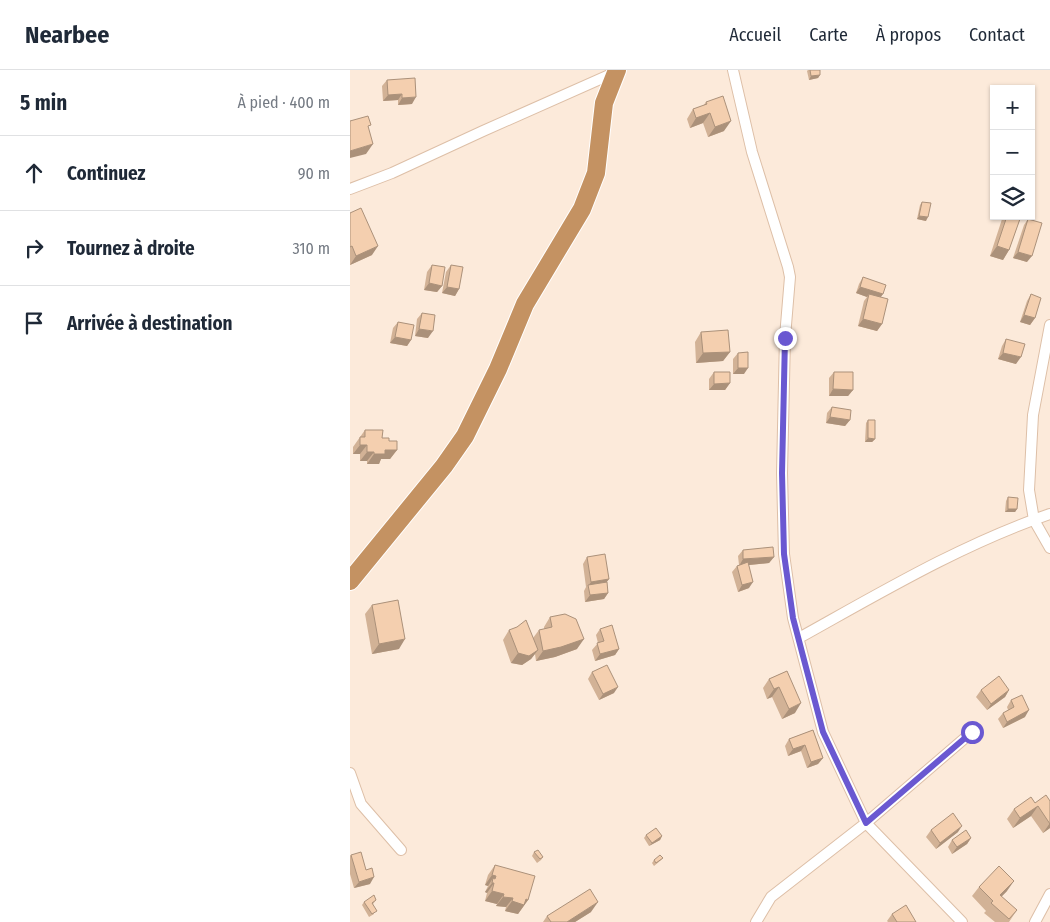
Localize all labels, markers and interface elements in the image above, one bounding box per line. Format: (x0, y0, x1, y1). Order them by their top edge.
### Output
text: Nearbee (25, 21, 109, 49)
text: Accueil (729, 24, 781, 46)
text: Carte (809, 24, 848, 46)
text: À propos (876, 24, 941, 46)
text: Contact (969, 24, 1025, 46)
map controls (990, 85, 1035, 220)
button: + (990, 85, 1035, 130)
text: 5 min (20, 90, 67, 116)
text: À pied · 400 m (237, 93, 330, 112)
button: − (990, 130, 1035, 175)
icon: ahead (20, 159, 48, 187)
text: Continuez (67, 162, 146, 185)
text: 90 m (298, 164, 330, 183)
button: layers (990, 175, 1035, 220)
icon: right (20, 234, 48, 262)
text: Tournez à droite (67, 237, 195, 260)
text: 310 m (293, 239, 330, 258)
icon: arrive (20, 309, 48, 337)
text: Arrivée à destination (67, 312, 233, 335)
route end (774, 327, 797, 350)
route start (961, 721, 984, 744)

